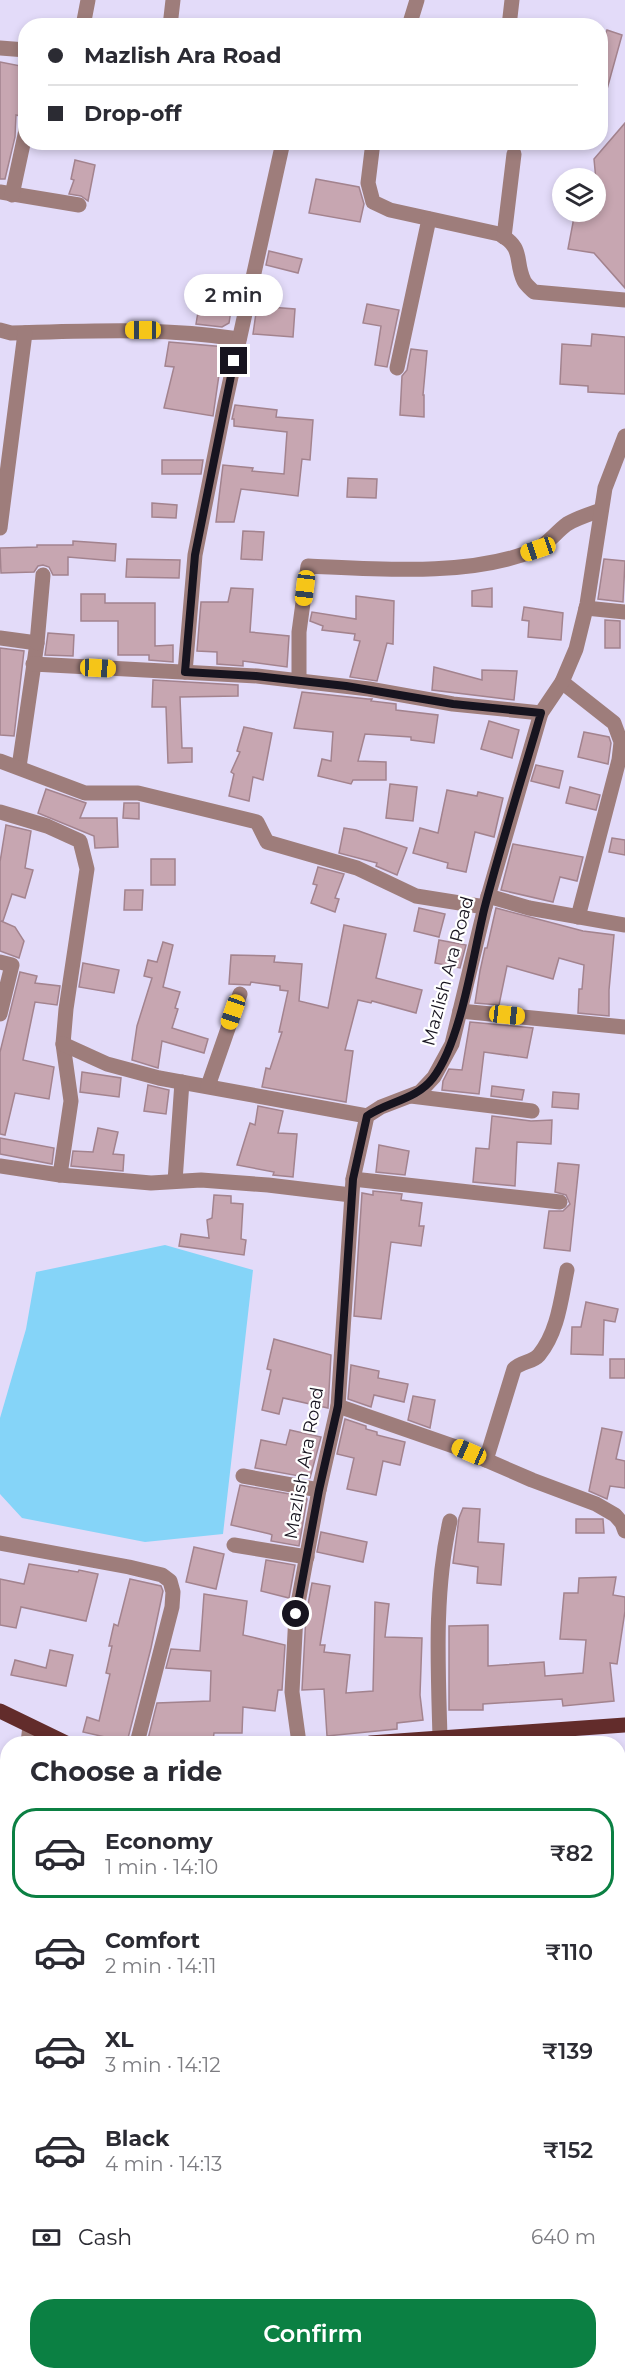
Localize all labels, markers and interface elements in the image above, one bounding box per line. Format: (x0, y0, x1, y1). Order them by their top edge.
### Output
text: Mazlish Ara Road (84, 42, 281, 69)
text: Drop-off (84, 100, 182, 127)
map controls (552, 168, 606, 222)
button: layers (552, 168, 606, 222)
callout: 2 min (184, 274, 284, 316)
text: 2 min (205, 283, 262, 307)
car (125, 321, 161, 339)
route end (220, 347, 247, 374)
car (518, 535, 558, 563)
car (294, 569, 316, 607)
car (80, 658, 116, 678)
street label: Mazlish Ara Road (417, 894, 479, 1048)
car (219, 992, 247, 1032)
car (488, 1004, 526, 1026)
street label: Mazlish Ara Road (280, 1385, 328, 1541)
car (449, 1436, 489, 1468)
route start (282, 1600, 309, 1627)
text: Choose a ride (30, 1755, 222, 1788)
icon: car (33, 1826, 87, 1880)
text: Economy (105, 1828, 213, 1855)
text: ₹82 (550, 1840, 593, 1867)
text: 1 min · 14:10 (105, 1855, 218, 1879)
icon: car (33, 1925, 87, 1979)
text: Comfort (105, 1927, 200, 1954)
text: ₹110 (545, 1939, 593, 1966)
text: 2 min · 14:11 (105, 1954, 216, 1978)
icon: car (33, 2024, 87, 2078)
text: XL (105, 2026, 134, 2053)
text: ₹139 (542, 2038, 593, 2065)
text: 3 min · 14:12 (105, 2053, 221, 2077)
icon: car (33, 2123, 87, 2177)
text: Black (105, 2125, 169, 2152)
text: ₹152 (543, 2137, 593, 2164)
text: 4 min · 14:13 (105, 2152, 222, 2176)
icon: cash (30, 2221, 63, 2254)
text: Cash (78, 2224, 132, 2251)
text: 640 m (531, 2225, 596, 2249)
button: Confirm (30, 2299, 596, 2368)

